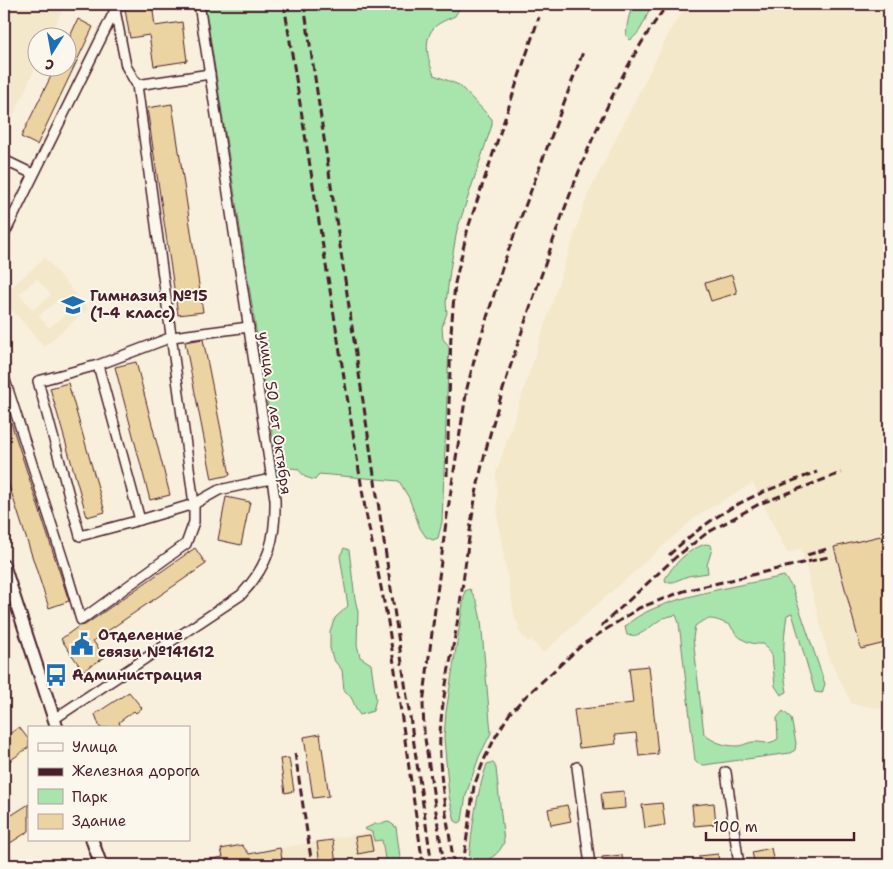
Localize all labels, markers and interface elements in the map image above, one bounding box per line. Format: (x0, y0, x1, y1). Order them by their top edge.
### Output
north arrow (28, 28, 78, 78)
text: С (44, 55, 55, 74)
place label: Гимназия №15 (1-4 класс) (90, 286, 208, 323)
school or university icon: Гимназия №15 (1-4 класс) (60, 292, 86, 318)
street label: улица 50 лет Октября (254, 330, 296, 496)
place label: Отделение связи №141612 (98, 625, 215, 662)
public building icon: Отделение связи №141612 (69, 631, 95, 657)
bus stop icon: Администрация (43, 662, 69, 688)
place label: Администрация (72, 665, 202, 685)
legend (28, 726, 190, 842)
text: Улица (72, 737, 118, 757)
text: Железная дорога (72, 761, 200, 781)
text: Парк (72, 787, 108, 807)
scale bar (706, 809, 853, 841)
text: Здание (72, 811, 126, 831)
text: 100 m (713, 817, 758, 837)

